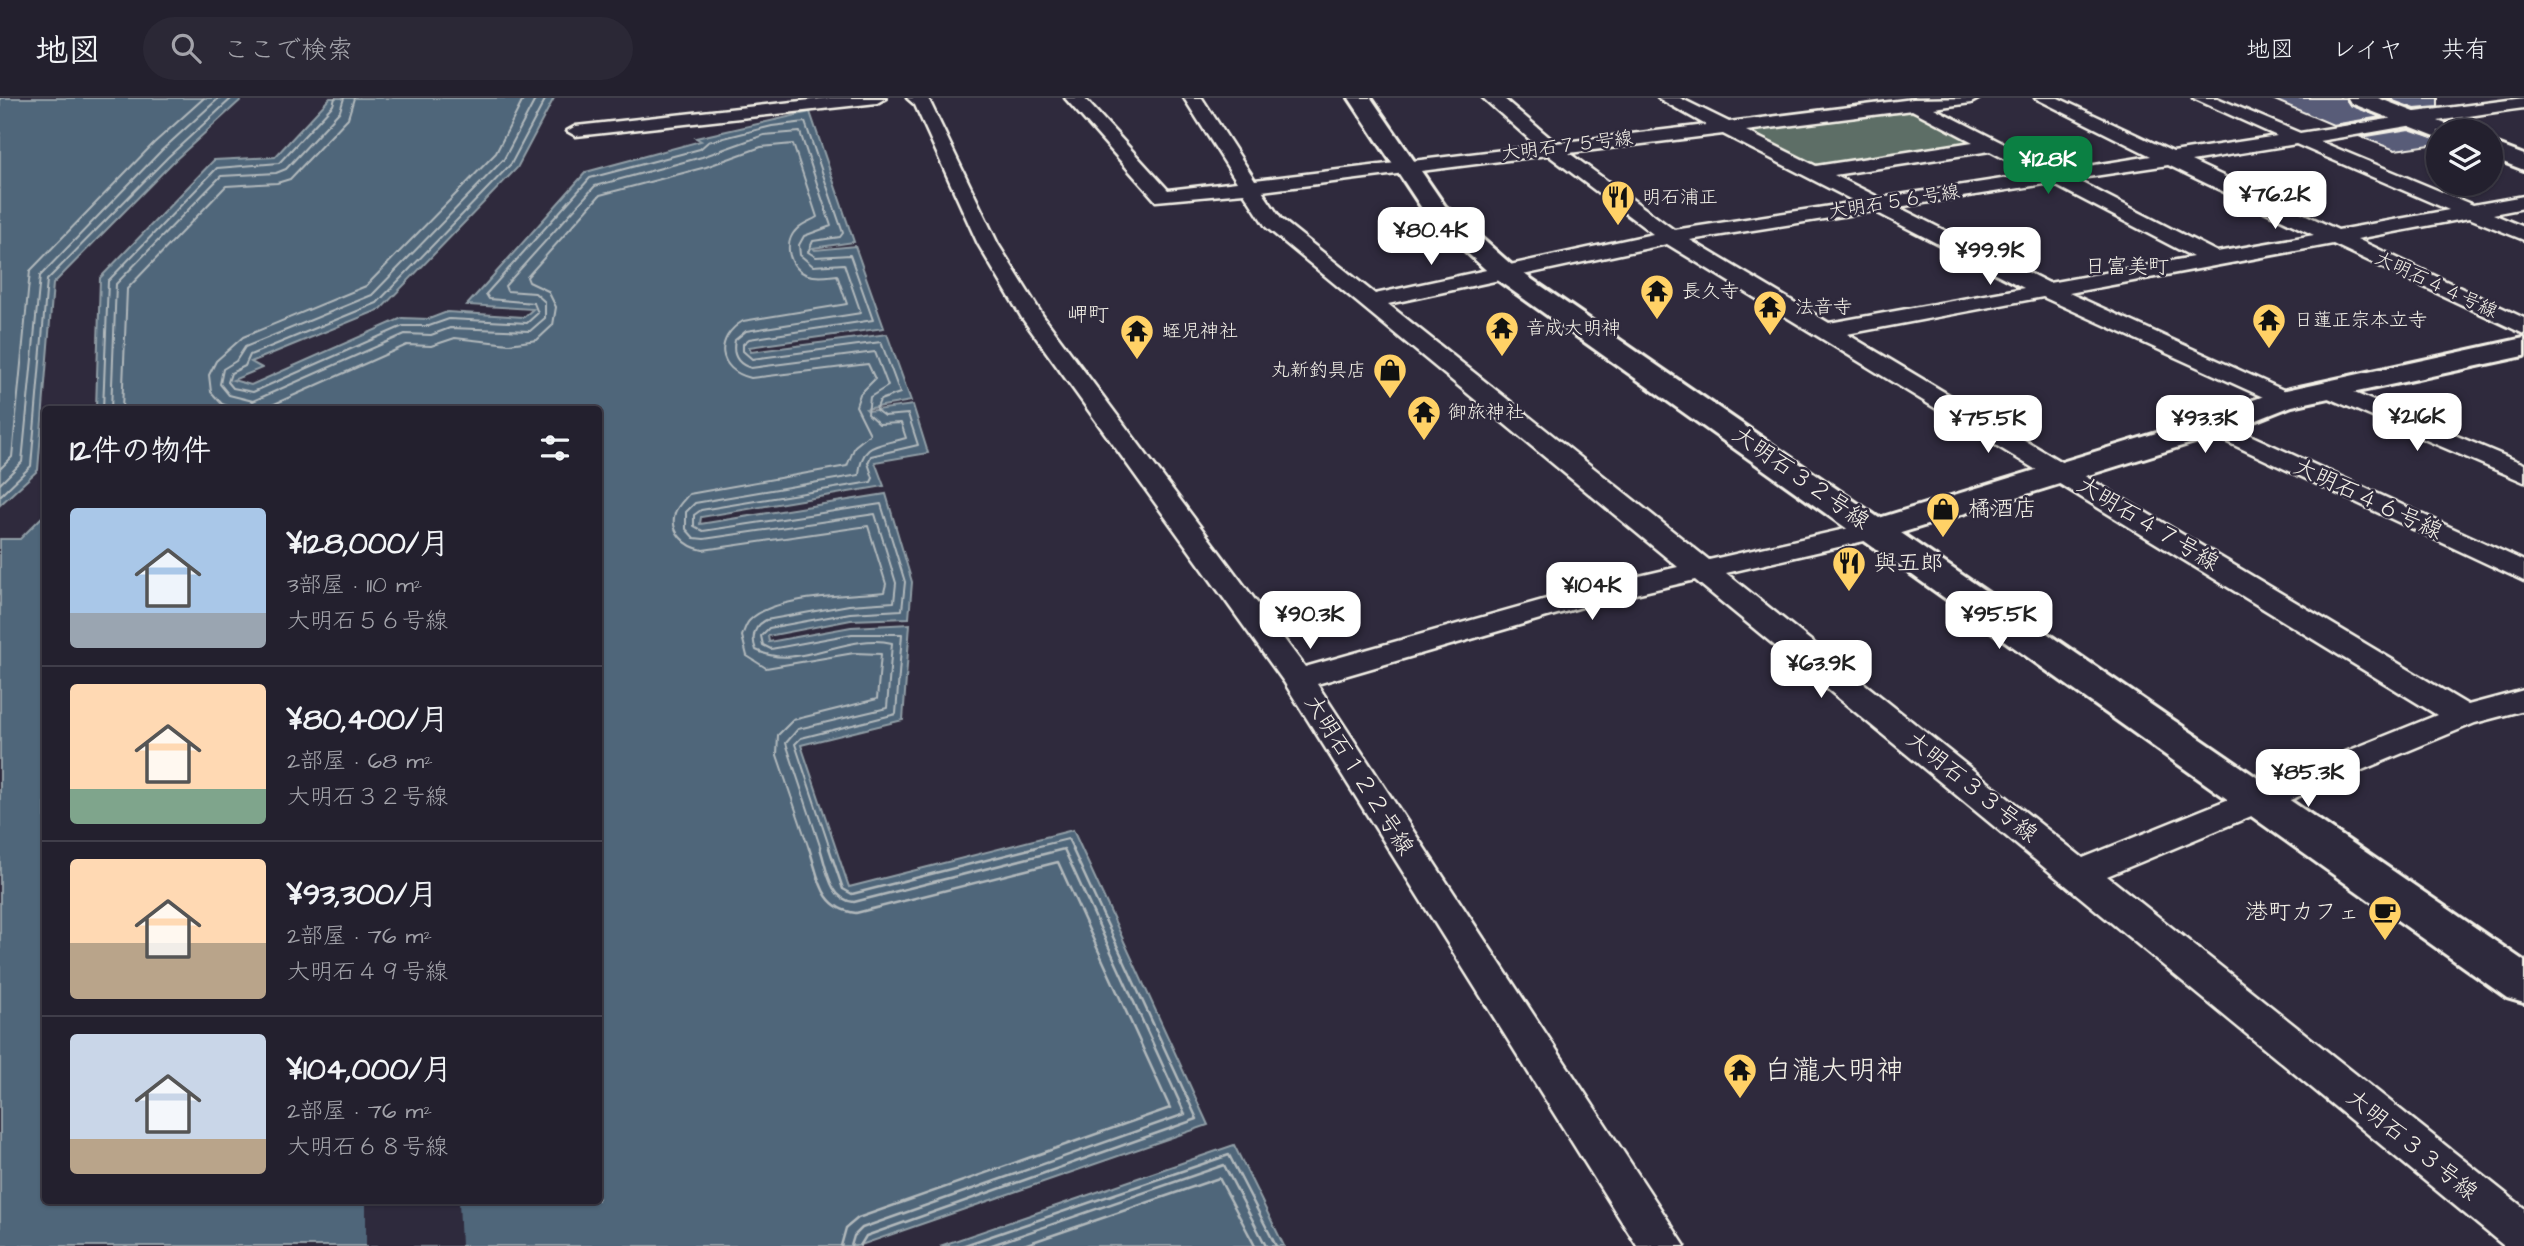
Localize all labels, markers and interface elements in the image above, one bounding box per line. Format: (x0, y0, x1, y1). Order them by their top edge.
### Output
search box (143, 17, 633, 80)
text: 地図 (35, 28, 101, 74)
icon: search (167, 29, 205, 67)
text: ここで検索 (223, 32, 353, 68)
text: 地図 (2246, 33, 2294, 67)
text: レイヤ (2332, 33, 2403, 67)
text: 共有 (2441, 33, 2489, 67)
map controls (2426, 119, 2503, 196)
button: layers (2426, 119, 2503, 196)
street label: 大明石７５号線 (1499, 124, 1635, 168)
pin: ¥128K (1999, 136, 2097, 196)
text: ¥128K (2019, 143, 2077, 175)
pin: ¥76.2K (2218, 172, 2332, 231)
restaurant icon: 明石浦正 (1599, 178, 1637, 227)
street label: 大明石５６号線 (1826, 178, 1962, 226)
text: ¥76.2K (2239, 178, 2311, 210)
place label: 明石浦正 (1642, 184, 1718, 211)
pin: ¥80.4K (1374, 208, 1488, 267)
text: ¥80.4K (1394, 214, 1468, 246)
pin: ¥99.9K (1933, 228, 2047, 287)
text: ¥99.9K (1956, 234, 2024, 266)
street label: 大明石４４号線 (2370, 245, 2502, 325)
district label: 日富美町 (2085, 252, 2169, 281)
temple icon: 長久寺 (1638, 272, 1676, 321)
place label: 長久寺 (1682, 278, 1739, 305)
temple icon: 法音寺 (1751, 288, 1789, 337)
place label: 法音寺 (1795, 294, 1852, 321)
district label: 岬町 (1067, 300, 1109, 329)
temple icon: 日蓮正宗本立寺 (2250, 301, 2288, 350)
place label: 日蓮正宗本立寺 (2294, 307, 2427, 334)
temple icon: 音成大明神 (1483, 309, 1521, 358)
temple icon: 蛭児神社 (1118, 312, 1156, 361)
place label: 音成大明神 (1526, 315, 1621, 342)
place label: 蛭児神社 (1162, 318, 1238, 345)
shop icon: 丸新釣具店 (1371, 351, 1409, 400)
place label: 丸新釣具店 (1271, 357, 1366, 384)
temple icon: 御旅神社 (1405, 393, 1443, 442)
pin: ¥216K (2368, 394, 2466, 453)
pin: ¥75.5K (1931, 396, 2045, 455)
pin: ¥93.3K (2148, 396, 2262, 455)
place label: 御旅神社 (1448, 399, 1524, 426)
text: ¥216K (2389, 400, 2445, 432)
text: ¥75.5K (1950, 402, 2026, 434)
text: ¥93.3K (2172, 402, 2238, 434)
street label: 大明石３２号線 (1726, 419, 1876, 537)
icon: filters (536, 429, 574, 467)
text: 12件の物件 (70, 430, 211, 472)
street label: 大明石４６号線 (2288, 450, 2448, 548)
street label: 大明石４７号線 (2071, 469, 2225, 579)
shop icon: 橘酒店 (1924, 490, 1962, 539)
place label: 橘酒店 (1968, 493, 2037, 525)
text: ¥128,000/月 (287, 523, 449, 565)
icon: home (126, 536, 210, 620)
restaurant icon: 與五郎 (1830, 544, 1868, 593)
place label: 與五郎 (1874, 547, 1943, 579)
pin: ¥104K (1543, 562, 1641, 622)
text: 3部屋 · 110 m² (287, 569, 422, 601)
text: ¥104K (1562, 569, 1622, 601)
pin: ¥90.3K (1253, 592, 1367, 651)
pin: ¥95.5K (1942, 592, 2056, 651)
text: ¥90.3K (1276, 598, 1344, 630)
text: ¥95.5K (1961, 598, 2037, 630)
text: 大明石５６号線 (287, 605, 448, 637)
pin: ¥63.9K (1764, 640, 1878, 700)
text: ¥63.9K (1787, 647, 1855, 679)
street label: 大明石１２２号線 (1297, 689, 1421, 861)
text: ¥80,400/月 (287, 699, 449, 741)
icon: home (126, 712, 210, 796)
street label: 大明石３３号線 (1899, 724, 2045, 850)
text: 2部屋 · 68 m² (287, 745, 433, 777)
pin: ¥85.3K (2251, 750, 2365, 809)
text: ¥85.3K (2272, 756, 2344, 788)
text: 大明石３２号線 (287, 781, 448, 813)
text: ¥93,300/月 (287, 874, 437, 916)
icon: home (126, 887, 210, 971)
cafe icon: 港町カフェ (2366, 893, 2404, 942)
place label: 港町カフェ (2245, 896, 2360, 928)
text: 2部屋 · 76 m² (287, 920, 432, 952)
text: 大明石４９号線 (287, 956, 448, 988)
text: ¥104,000/月 (287, 1049, 452, 1091)
temple icon: 白瀧大明神 (1721, 1051, 1759, 1100)
place label: 白瀧大明神 (1764, 1051, 1904, 1090)
icon: home (126, 1062, 210, 1146)
street label: 大明石３３号線 (2339, 1082, 2485, 1208)
text: 2部屋 · 76 m² (287, 1095, 432, 1127)
text: 大明石６８号線 (287, 1131, 448, 1163)

